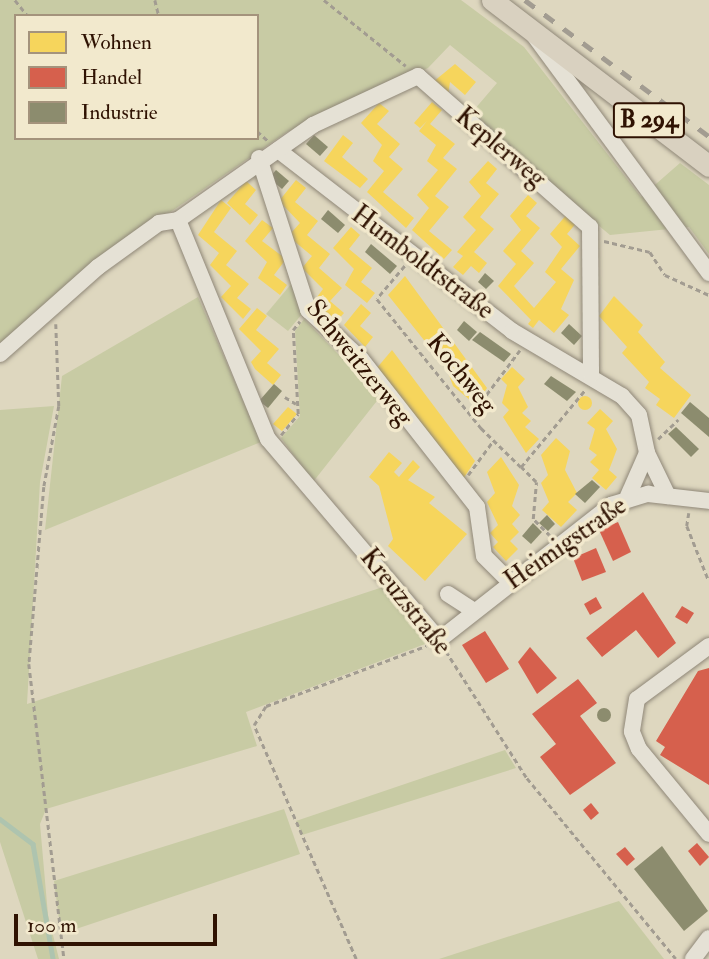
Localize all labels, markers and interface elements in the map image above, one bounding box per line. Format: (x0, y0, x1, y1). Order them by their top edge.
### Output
legend (14, 14, 259, 140)
text: Wohnen (81, 29, 152, 56)
text: Handel (81, 64, 142, 91)
text: Industrie (81, 99, 158, 126)
road number: B 294 (612, 100, 686, 140)
street label: Keplerweg (448, 101, 552, 195)
street label: Humboldtstraße (345, 199, 499, 327)
street label: Schweitzerweg (299, 294, 419, 432)
street label: Kochweg (419, 328, 503, 420)
street label: Heimigstraße (499, 491, 633, 597)
street label: Kreuzstraße (353, 543, 457, 661)
scale bar (18, 900, 220, 944)
text: 100 m (27, 912, 77, 939)

